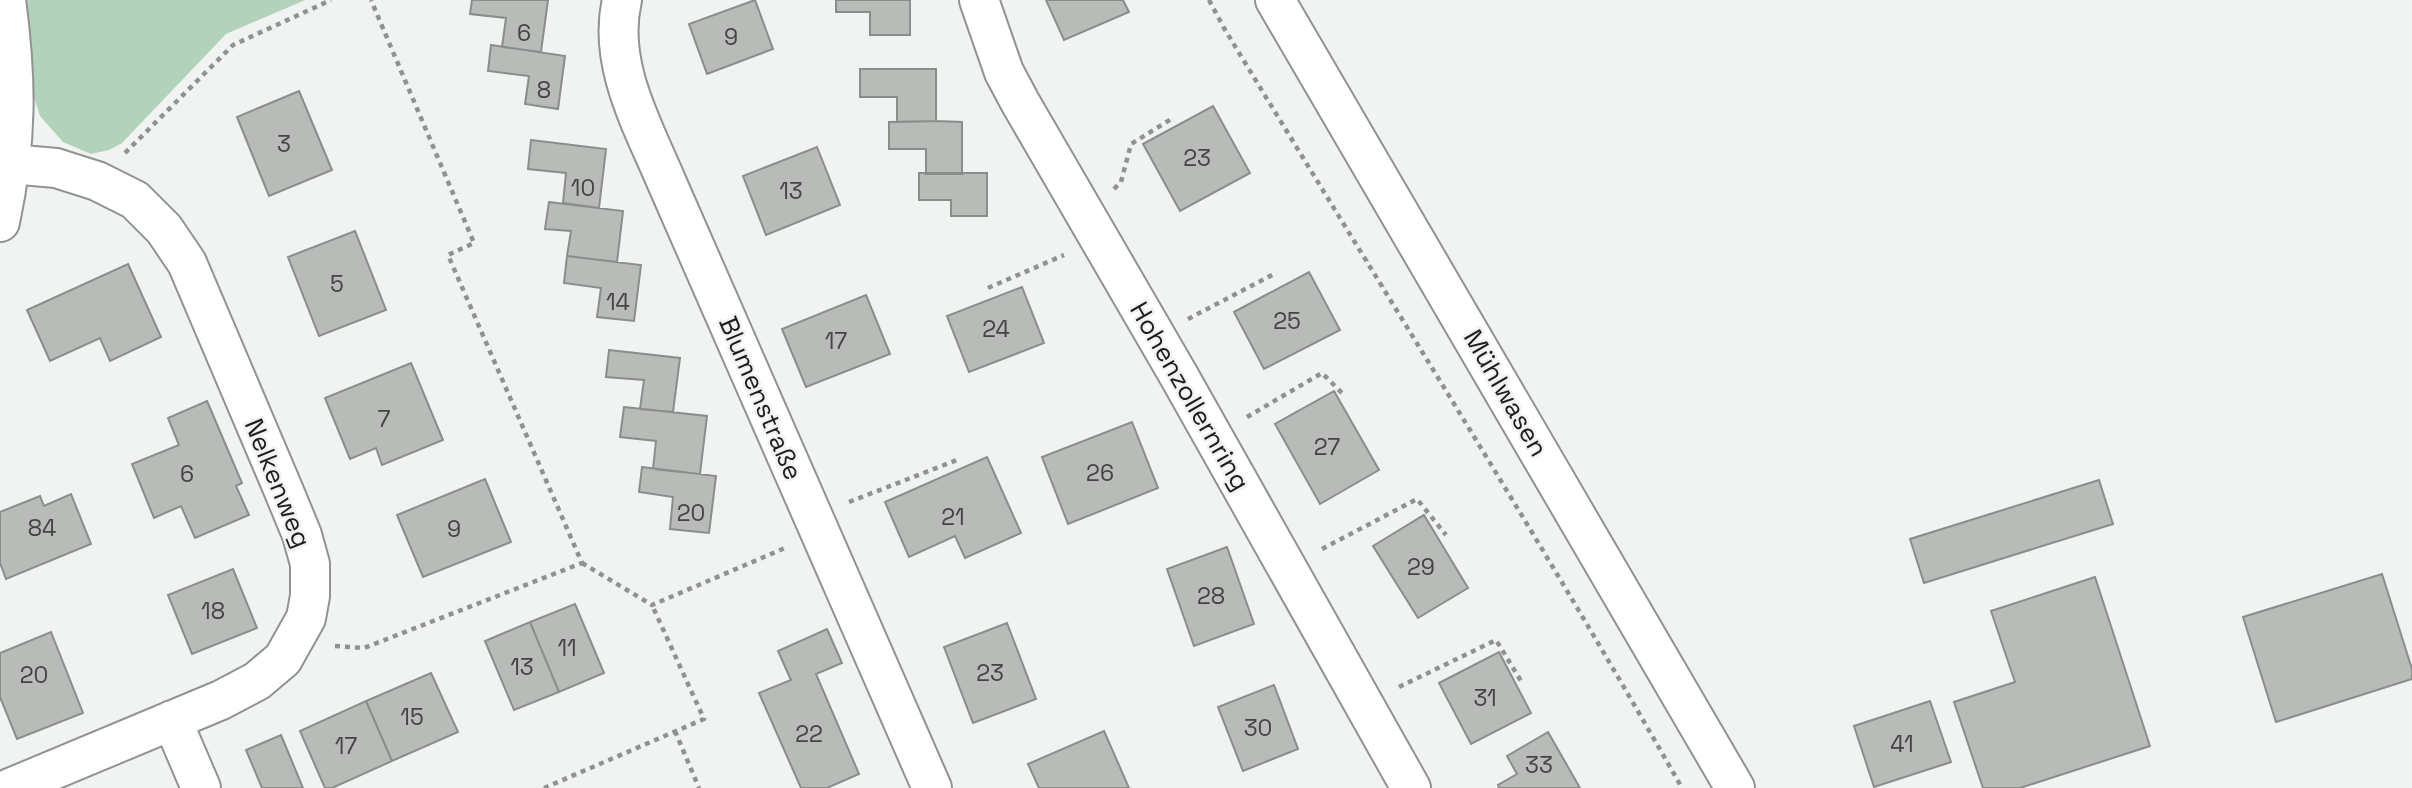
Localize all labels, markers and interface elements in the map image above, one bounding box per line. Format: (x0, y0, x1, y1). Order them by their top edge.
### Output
house number: 6 (517, 18, 531, 48)
house number: 9 (724, 22, 738, 52)
house number: 8 (537, 75, 551, 105)
house number: 3 (277, 129, 291, 159)
house number: 23 (1183, 143, 1211, 173)
house number: 10 (571, 173, 595, 203)
house number: 13 (779, 176, 803, 206)
house number: 5 (330, 269, 344, 299)
house number: 14 (606, 287, 630, 317)
street label: Hohenzollernring (1122, 296, 1258, 496)
house number: 25 (1273, 306, 1301, 336)
street label: Blumenstraße (711, 311, 811, 485)
house number: 24 (982, 314, 1010, 344)
street label: Mühlwasen (1456, 323, 1556, 463)
house number: 17 (825, 326, 847, 356)
house number: 7 (378, 404, 391, 434)
street label: Nelkenweg (237, 413, 319, 553)
house number: 27 (1314, 432, 1340, 462)
house number: 26 (1086, 458, 1114, 488)
house number: 6 (180, 459, 194, 489)
house number: 20 (677, 498, 705, 528)
house number: 21 (941, 502, 965, 532)
house number: 84 (28, 513, 56, 543)
house number: 9 (447, 514, 461, 544)
house number: 29 (1407, 552, 1435, 582)
house number: 28 (1197, 581, 1225, 611)
house number: 18 (201, 596, 225, 626)
house number: 11 (557, 633, 577, 663)
house number: 13 (510, 652, 534, 682)
house number: 23 (976, 658, 1004, 688)
house number: 20 (20, 660, 48, 690)
house number: 31 (1473, 683, 1497, 713)
house number: 15 (400, 702, 424, 732)
house number: 30 (1244, 713, 1272, 743)
house number: 22 (795, 719, 823, 749)
house number: 41 (1890, 729, 1914, 759)
house number: 17 (335, 731, 357, 761)
house number: 33 (1525, 750, 1553, 780)

